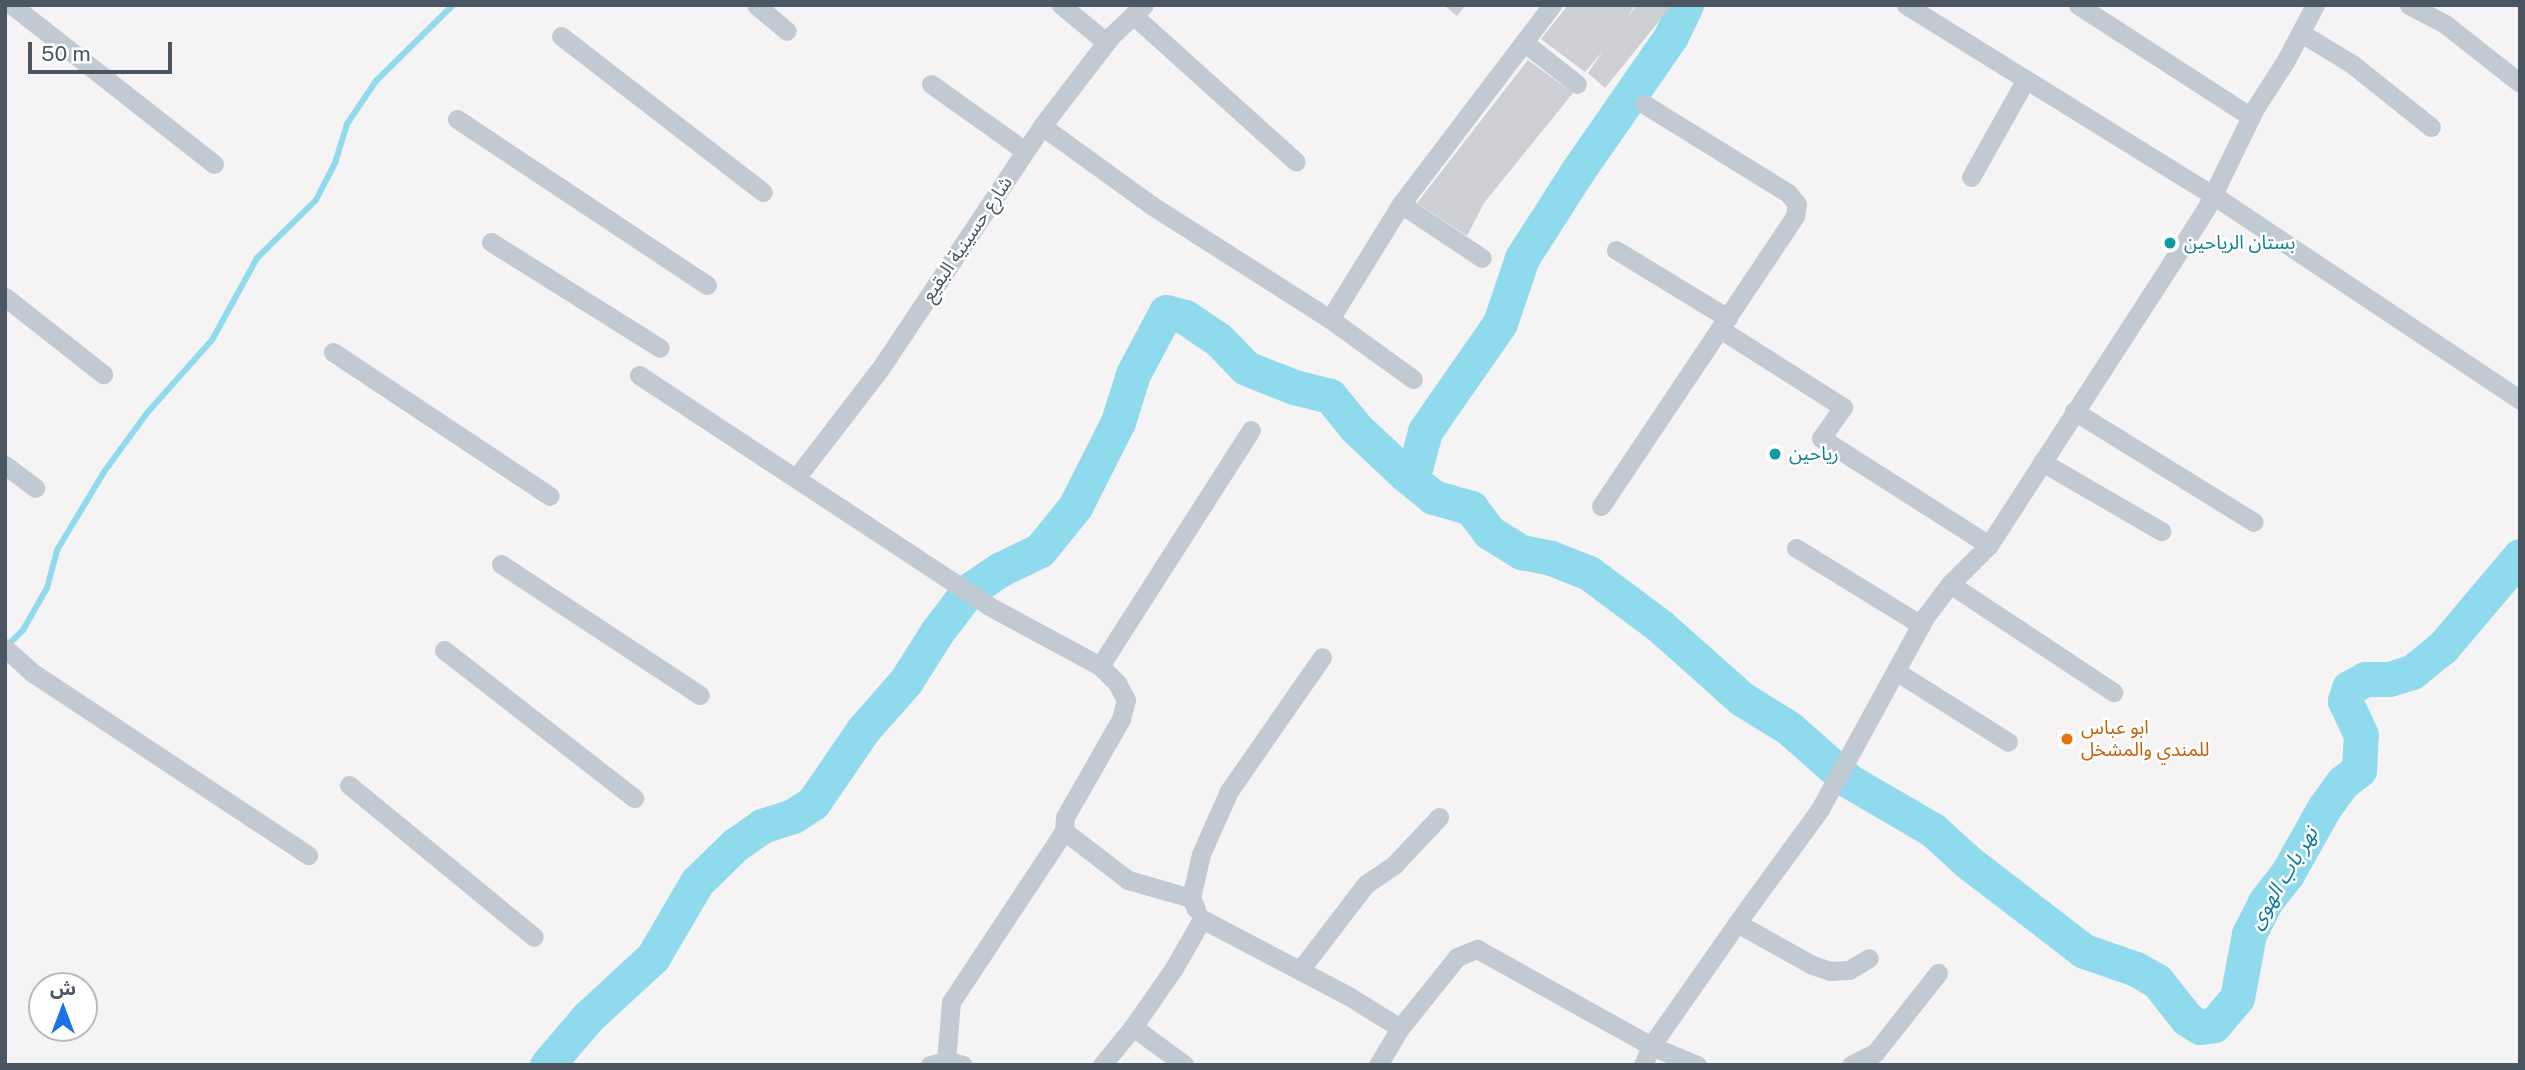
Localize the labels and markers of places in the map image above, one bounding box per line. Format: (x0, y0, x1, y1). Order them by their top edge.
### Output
place label: بستان الرياحين (2184, 232, 2295, 254)
marker: بستان الرياحين (2162, 235, 2178, 251)
place label: رياحين (1789, 443, 1839, 465)
marker: رياحين (1767, 446, 1783, 462)
place label: ابو عباس للمندي والمشخل (2081, 717, 2209, 761)
marker: ابو عباس للمندي والمشخل (2059, 731, 2075, 747)

